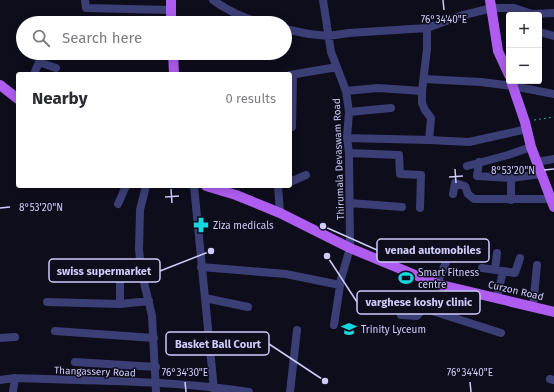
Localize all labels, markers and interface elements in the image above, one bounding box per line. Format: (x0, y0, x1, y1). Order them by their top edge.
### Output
map controls (506, 12, 542, 84)
button: + (506, 12, 542, 48)
text: 76°34'40"E (421, 14, 467, 26)
search box (16, 16, 292, 60)
icon: search (30, 27, 52, 49)
text: Search here (62, 29, 142, 47)
button: − (506, 48, 542, 84)
text: Nearby (32, 88, 87, 109)
text: 0 results (225, 91, 276, 106)
street label: Thirumala Devaswam Road (331, 98, 347, 220)
text: 8°53'20"N (491, 165, 535, 177)
text: 8°53'20"N (19, 202, 63, 214)
pharmacy icon: Ziza medicals (192, 216, 210, 234)
place label: Ziza medicals (213, 220, 274, 232)
callout: venad automobiles (377, 239, 489, 262)
text: venad automobiles (384, 244, 482, 257)
callout: swiss supermarket (49, 259, 160, 282)
text: swiss supermarket (57, 265, 152, 278)
place label: Smart Fitness centre (418, 267, 479, 291)
sports icon: Smart Fitness centre (397, 269, 415, 287)
street label: Curzon Road (487, 279, 545, 303)
callout: varghese koshy clinic (357, 291, 480, 314)
text: varghese koshy clinic (365, 296, 473, 309)
school or university icon: Trinity Lyceum (340, 320, 358, 338)
place label: Trinity Lyceum (361, 324, 426, 336)
callout: Basket Ball Court (166, 332, 269, 355)
text: Basket Ball Court (175, 338, 262, 351)
street label: Thangassery Road (54, 365, 136, 379)
text: 76°34'30"E (162, 367, 208, 379)
text: 76°34'40"E (447, 367, 493, 379)

